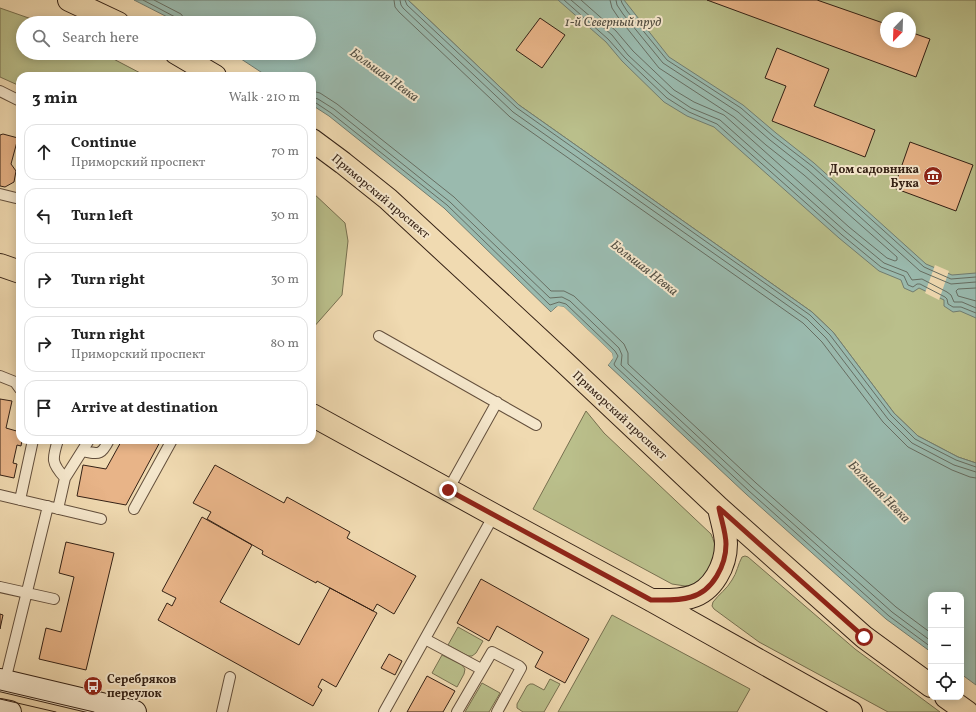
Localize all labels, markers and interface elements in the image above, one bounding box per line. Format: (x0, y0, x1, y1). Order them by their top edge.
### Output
north arrow (880, 12, 916, 48)
water label: 1-й Северный пруд (565, 14, 661, 32)
search box (16, 16, 316, 60)
icon: search (30, 27, 52, 49)
text: Search here (62, 28, 139, 49)
water label: Большая Невка (346, 44, 422, 107)
text: 3 min (32, 87, 78, 110)
text: Walk · 210 m (229, 89, 300, 107)
text: Continue (71, 133, 136, 154)
icon: ahead (33, 141, 55, 163)
text: 70 m (271, 143, 299, 161)
street label: Приморский проспект (328, 151, 433, 243)
text: Приморский проспект (71, 154, 205, 172)
place label: Дом садовника Бука (829, 162, 919, 192)
museum icon: Дом садовника Бука (922, 165, 944, 187)
icon: left (33, 205, 55, 227)
text: Turn left (71, 206, 133, 227)
text: 30 m (271, 207, 299, 225)
water label: Большая Невка (606, 236, 681, 301)
icon: right (33, 269, 55, 291)
text: Turn right (71, 270, 145, 291)
text: 30 m (271, 271, 299, 289)
text: Turn right (71, 325, 145, 346)
icon: right (33, 333, 55, 355)
text: 80 m (270, 335, 299, 353)
text: Приморский проспект (71, 346, 205, 364)
street label: Приморский проспект (569, 368, 670, 464)
icon: arrive (33, 397, 55, 419)
text: Arrive at destination (71, 398, 218, 419)
water label: Большая Невка (844, 457, 914, 527)
route end (439, 481, 457, 499)
map controls (928, 592, 964, 700)
button: + (928, 592, 964, 628)
route start (855, 628, 873, 646)
button: − (928, 628, 964, 664)
button: locate (928, 664, 964, 700)
place label: Серебряков переулок (107, 672, 176, 702)
bus stop icon: Серебряков переулок (82, 675, 104, 697)

